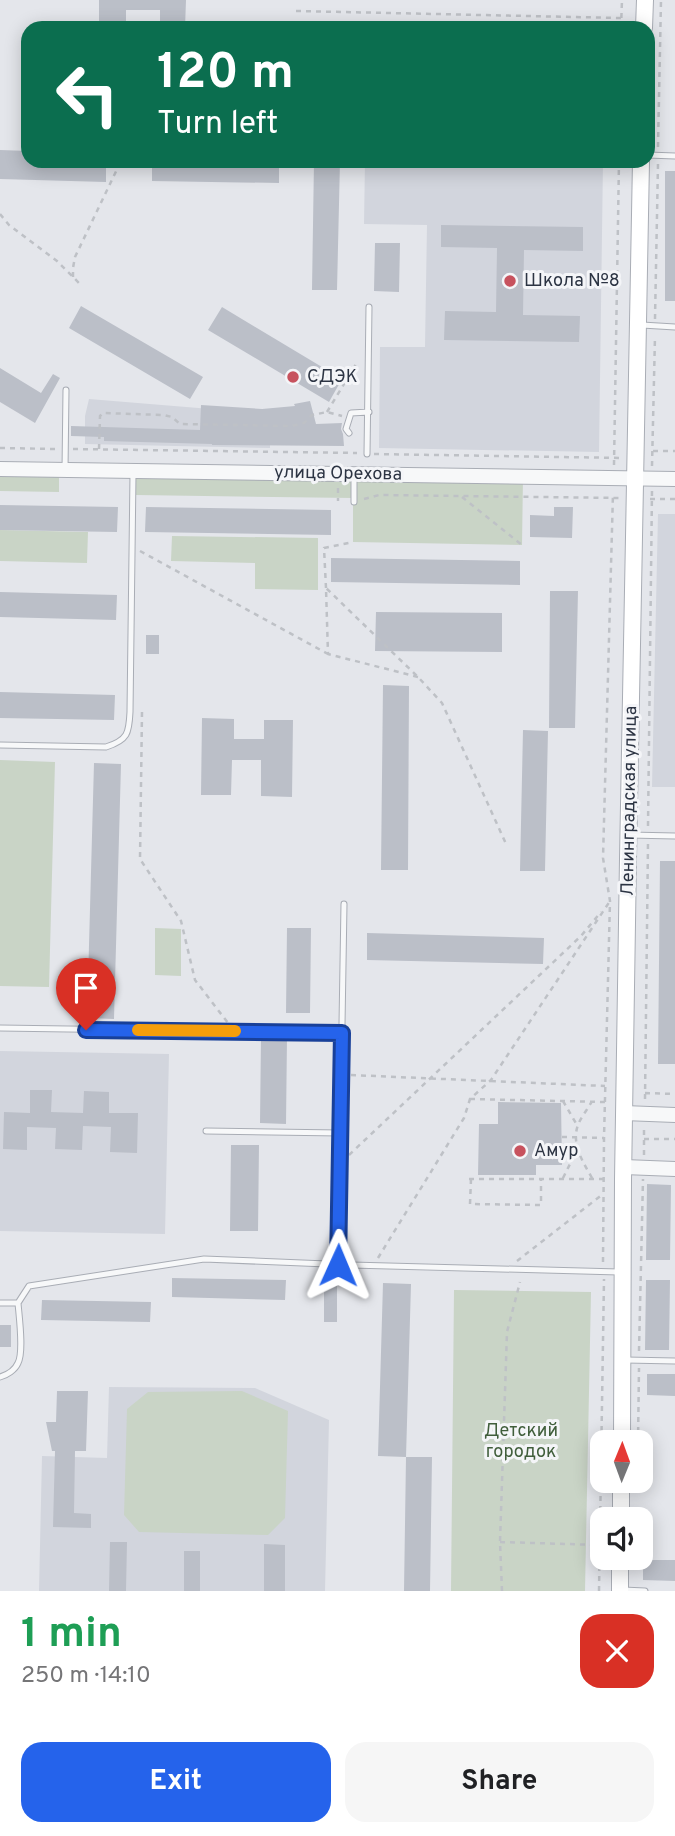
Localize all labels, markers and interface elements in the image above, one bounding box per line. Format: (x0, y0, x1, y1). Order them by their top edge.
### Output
text: 120 m (157, 44, 294, 106)
icon: left (42, 49, 133, 140)
text: Turn left (157, 105, 278, 145)
place label: Школа №8 (524, 270, 620, 293)
marker: Школа №8 (502, 273, 518, 289)
place label: СДЭК (307, 366, 358, 389)
marker: СДЭК (285, 369, 301, 385)
street label: улица Орехова (274, 461, 402, 487)
street label: Ленинградская улица (617, 706, 643, 896)
pin (56, 958, 116, 1030)
icon: arrive (67, 969, 105, 1007)
place label: Амур (534, 1140, 578, 1163)
marker: Амур (512, 1143, 528, 1159)
position arrow (301, 1228, 375, 1302)
park label: Детский городок (484, 1420, 558, 1464)
north arrow (590, 1430, 653, 1493)
map controls (590, 1430, 653, 1570)
button: sound (590, 1507, 653, 1570)
text: 1 min (21, 1609, 122, 1662)
button: close (580, 1614, 654, 1688)
text: 250 m · 14:10 (21, 1662, 151, 1691)
button: Exit (21, 1742, 331, 1822)
button: Share (345, 1742, 654, 1822)

